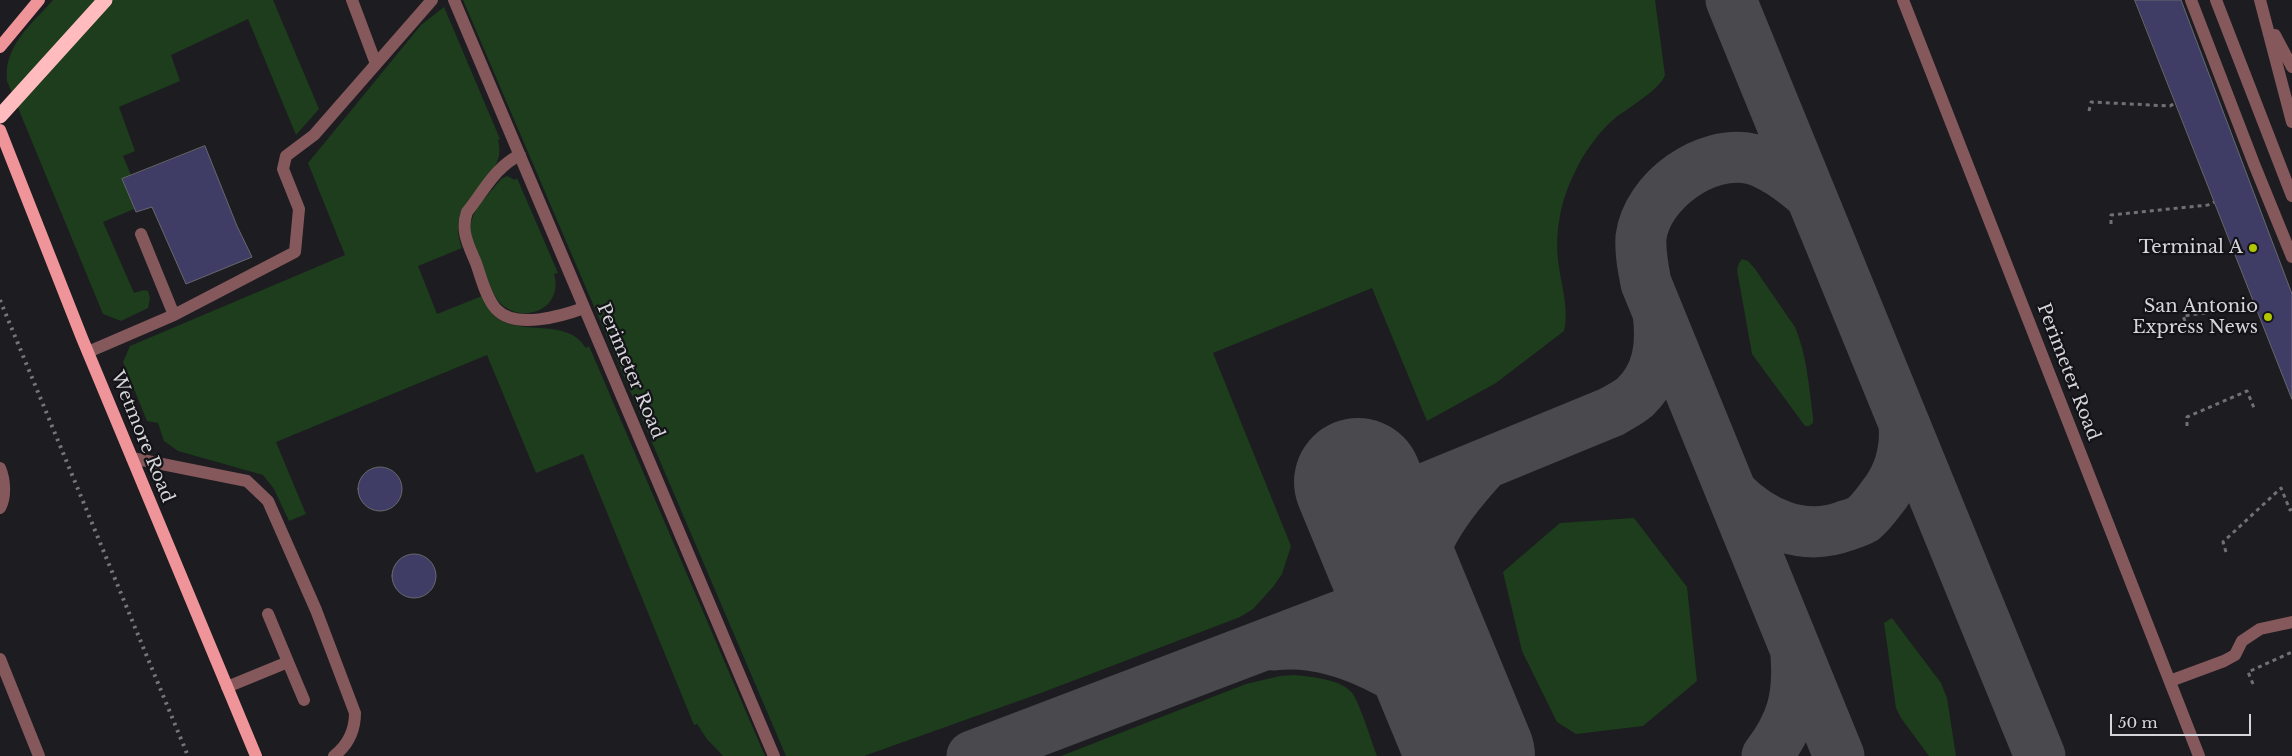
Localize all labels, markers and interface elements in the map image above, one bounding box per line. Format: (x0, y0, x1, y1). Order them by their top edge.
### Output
place label: Terminal A (2139, 237, 2243, 259)
marker: Terminal A (2247, 242, 2259, 254)
place label: San Antonio Express News (2132, 296, 2258, 338)
street label: Perimeter Road (592, 300, 668, 442)
street label: Perimeter Road (2032, 300, 2104, 444)
marker: San Antonio Express News (2262, 311, 2274, 323)
street label: Wetmore Road (106, 368, 178, 506)
scale bar (2112, 704, 2253, 736)
text: 50 m (2118, 713, 2158, 732)

